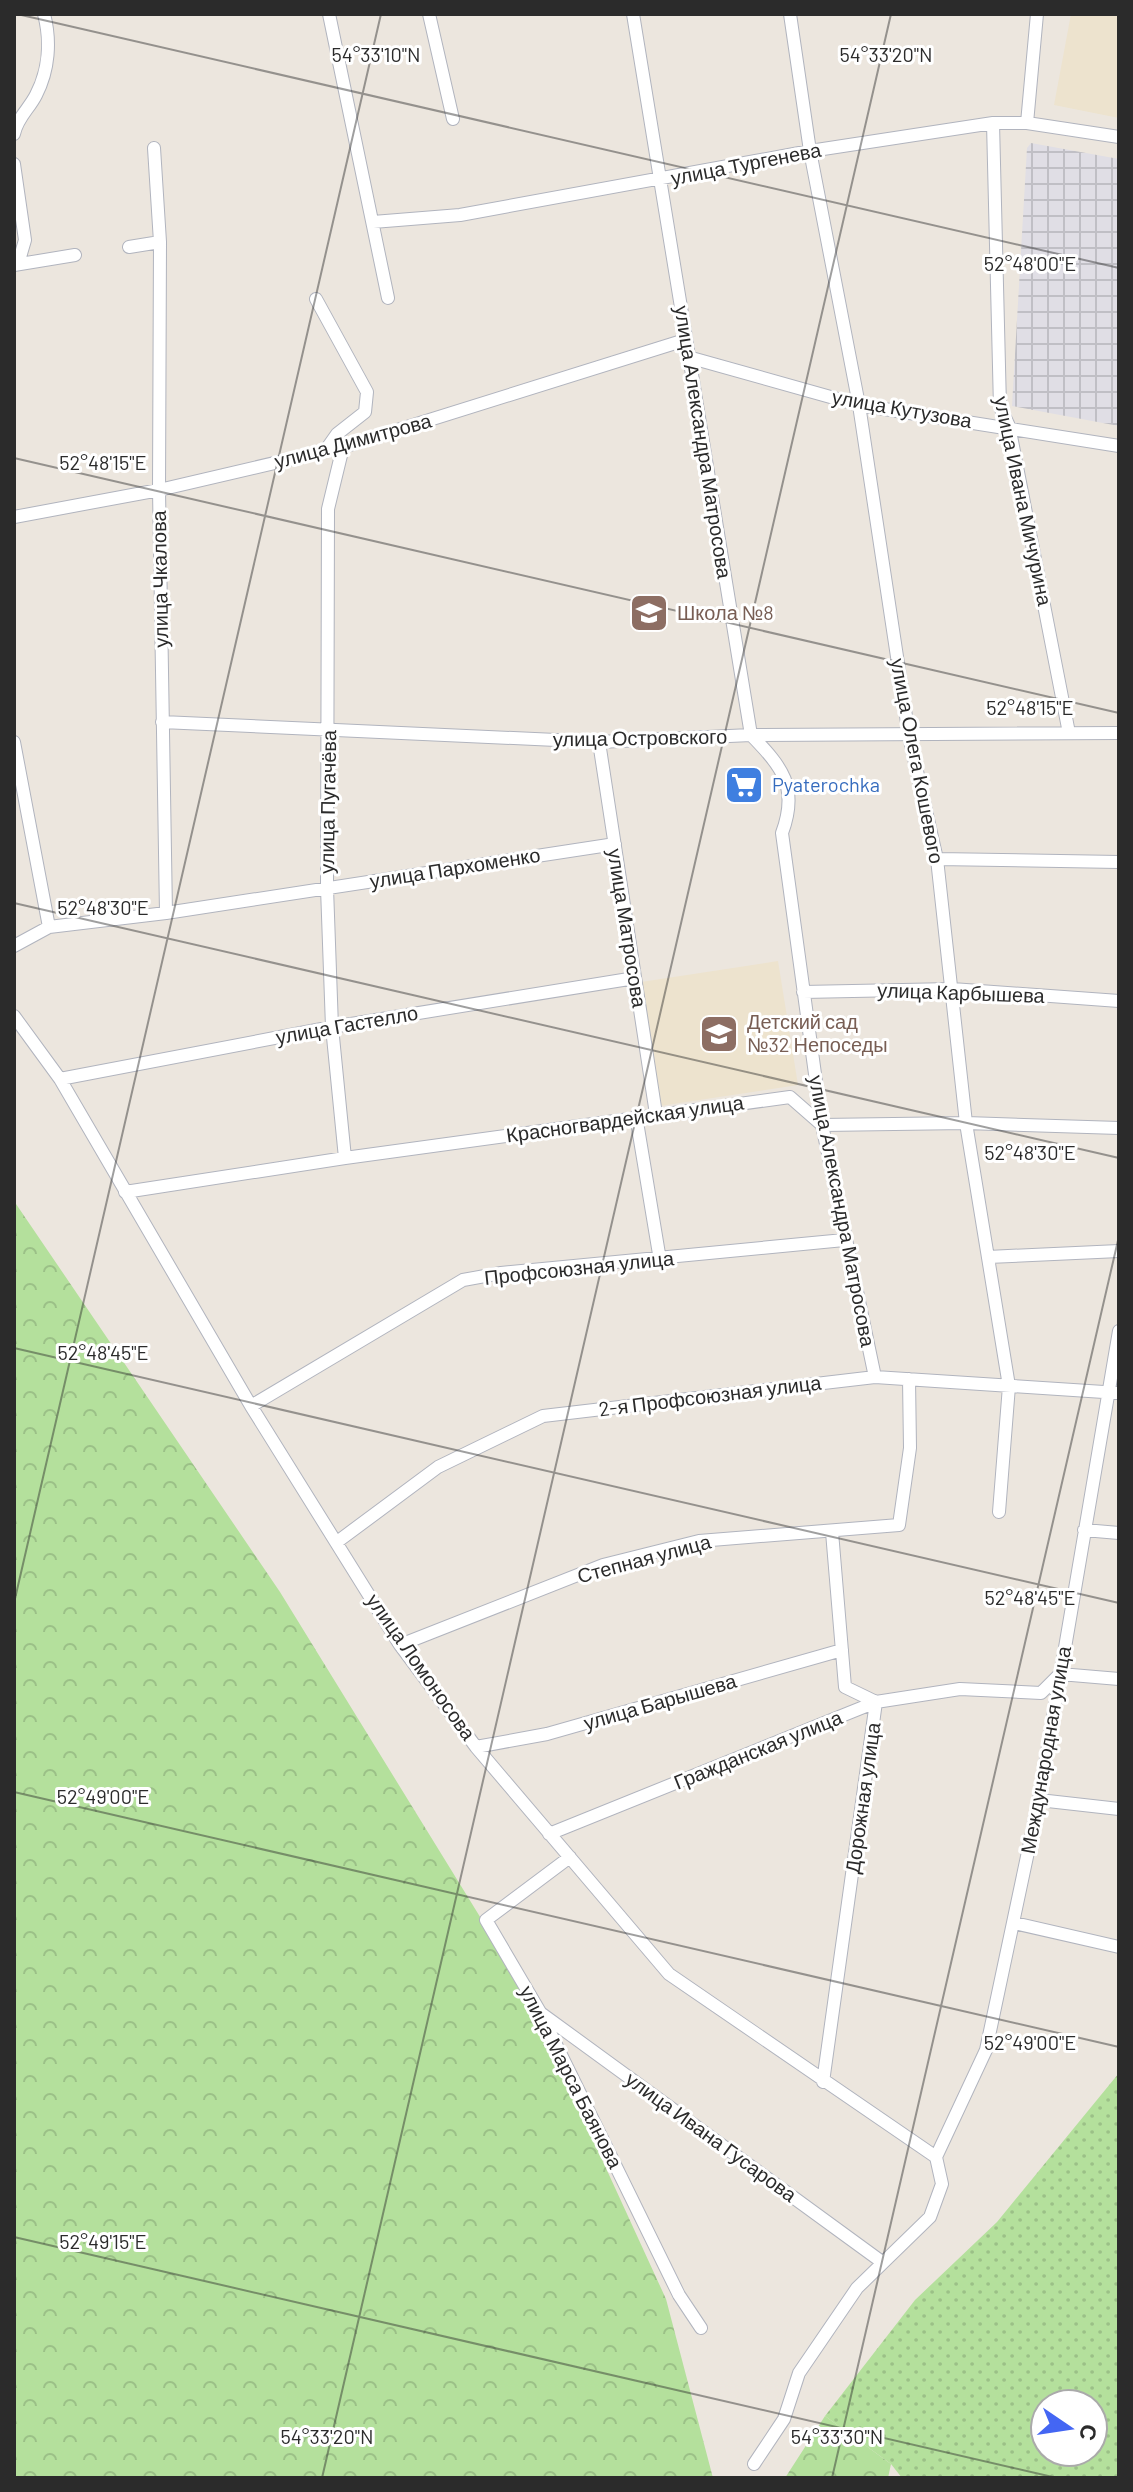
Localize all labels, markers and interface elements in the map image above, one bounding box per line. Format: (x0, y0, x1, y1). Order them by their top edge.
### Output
text: 54°33'10"N (331, 42, 421, 66)
text: 54°33'20"N (840, 42, 932, 66)
street label: улица Тургенева (669, 137, 824, 189)
text: 52°48'00"E (984, 251, 1076, 275)
street label: улица Александра Матросова (671, 304, 738, 581)
street label: улица Кутузова (830, 384, 975, 432)
street label: улица Ивана Мичурина (990, 394, 1058, 609)
street label: улица Димитрова (272, 407, 435, 473)
text: 52°48'15"E (59, 450, 147, 474)
street label: улица Чкалова (146, 509, 172, 648)
school or university icon: Школа №8 (628, 592, 670, 634)
place label: Школа №8 (677, 600, 774, 624)
street label: улица Олега Кошевого (886, 656, 950, 865)
text: 52°48'15"E (986, 695, 1074, 719)
street label: улица Островского (553, 723, 727, 751)
street label: улица Пугачёва (314, 729, 340, 874)
supermarket icon: Pyaterochka (723, 764, 765, 806)
place label: Pyaterochka (772, 772, 880, 796)
street label: улица Пархоменко (368, 842, 542, 892)
street label: улица Матросова (604, 847, 653, 1010)
text: 52°48'30"E (57, 895, 149, 919)
street label: улица Карбышева (877, 977, 1046, 1007)
street label: улица Гастелло (274, 1000, 420, 1048)
place label: Детский сад №32 Непоседы (747, 1009, 888, 1056)
school or university icon: Детский сад №32 Непоседы (698, 1013, 740, 1055)
street label: улица Александра Матросова (805, 1073, 881, 1349)
street label: Красногвардейская улица (505, 1089, 746, 1147)
text: 52°48'30"E (984, 1140, 1076, 1164)
street label: Профсоюзная улица (483, 1245, 676, 1289)
text: 52°48'45"E (57, 1340, 149, 1364)
street label: 2-я Профсоюзная улица (597, 1369, 823, 1421)
street label: Степная улица (574, 1528, 714, 1587)
text: 52°48'45"E (984, 1585, 1076, 1609)
street label: улица Ломоносова (362, 1589, 482, 1745)
street label: Международная улица (1015, 1643, 1075, 1856)
street label: улица Барышева (581, 1668, 740, 1734)
street label: Гражданская улица (670, 1704, 846, 1794)
street label: Дорожная улица (840, 1720, 885, 1875)
text: 52°49'00"E (57, 1784, 149, 1808)
street label: улица Марса Баянова (515, 1981, 629, 2173)
text: 52°49'00"E (984, 2030, 1076, 2054)
street label: улица Ивана Гусарова (622, 2066, 802, 2207)
text: 52°49'15"E (59, 2229, 147, 2253)
north arrow (1029, 2388, 1109, 2468)
text: С (1075, 2422, 1104, 2443)
text: 54°33'20"N (281, 2424, 373, 2448)
text: 54°33'30"N (791, 2424, 883, 2448)

